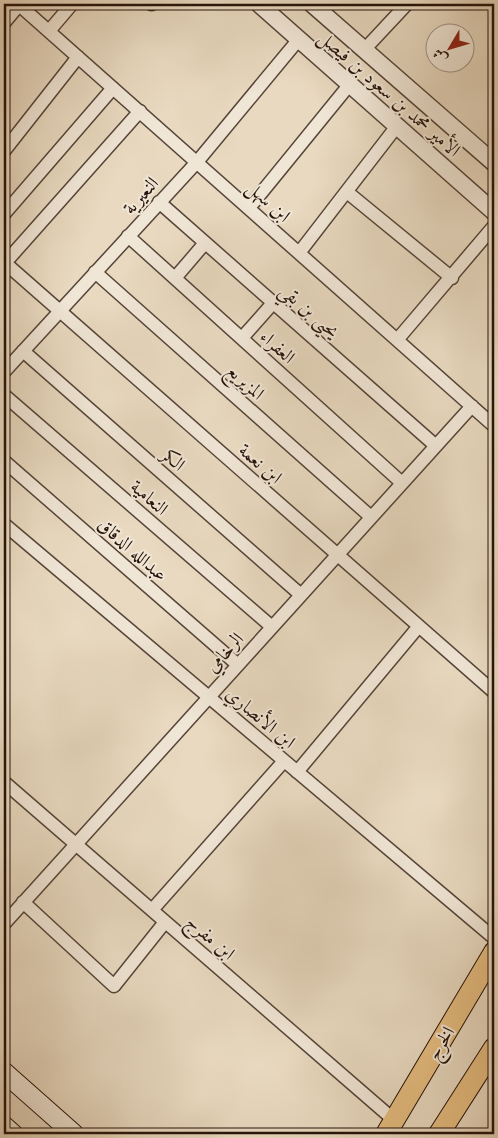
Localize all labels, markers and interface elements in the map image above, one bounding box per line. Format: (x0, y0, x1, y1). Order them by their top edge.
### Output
north arrow (426, 22, 476, 72)
street label: الأمير محمد بن سعود بن فيصل (313, 24, 467, 163)
text: ش (431, 46, 450, 65)
street label: النعيرية (121, 174, 164, 220)
street label: ابن سهل (241, 179, 293, 229)
street label: يحيى بن بقي (271, 281, 342, 348)
street label: العفراء (255, 328, 297, 369)
street label: المزيريع (218, 361, 267, 409)
street label: ابن نعمة (234, 441, 285, 489)
street label: الكر (155, 443, 189, 477)
street label: النعامية (126, 478, 171, 520)
street label: عبدالله الدقاق (93, 516, 170, 586)
street label: الرخامي (202, 629, 251, 680)
street label: ابن الأنصاري (219, 680, 301, 756)
street label: ابن مفرج (178, 913, 237, 969)
street label: الخرج (425, 1024, 464, 1067)

